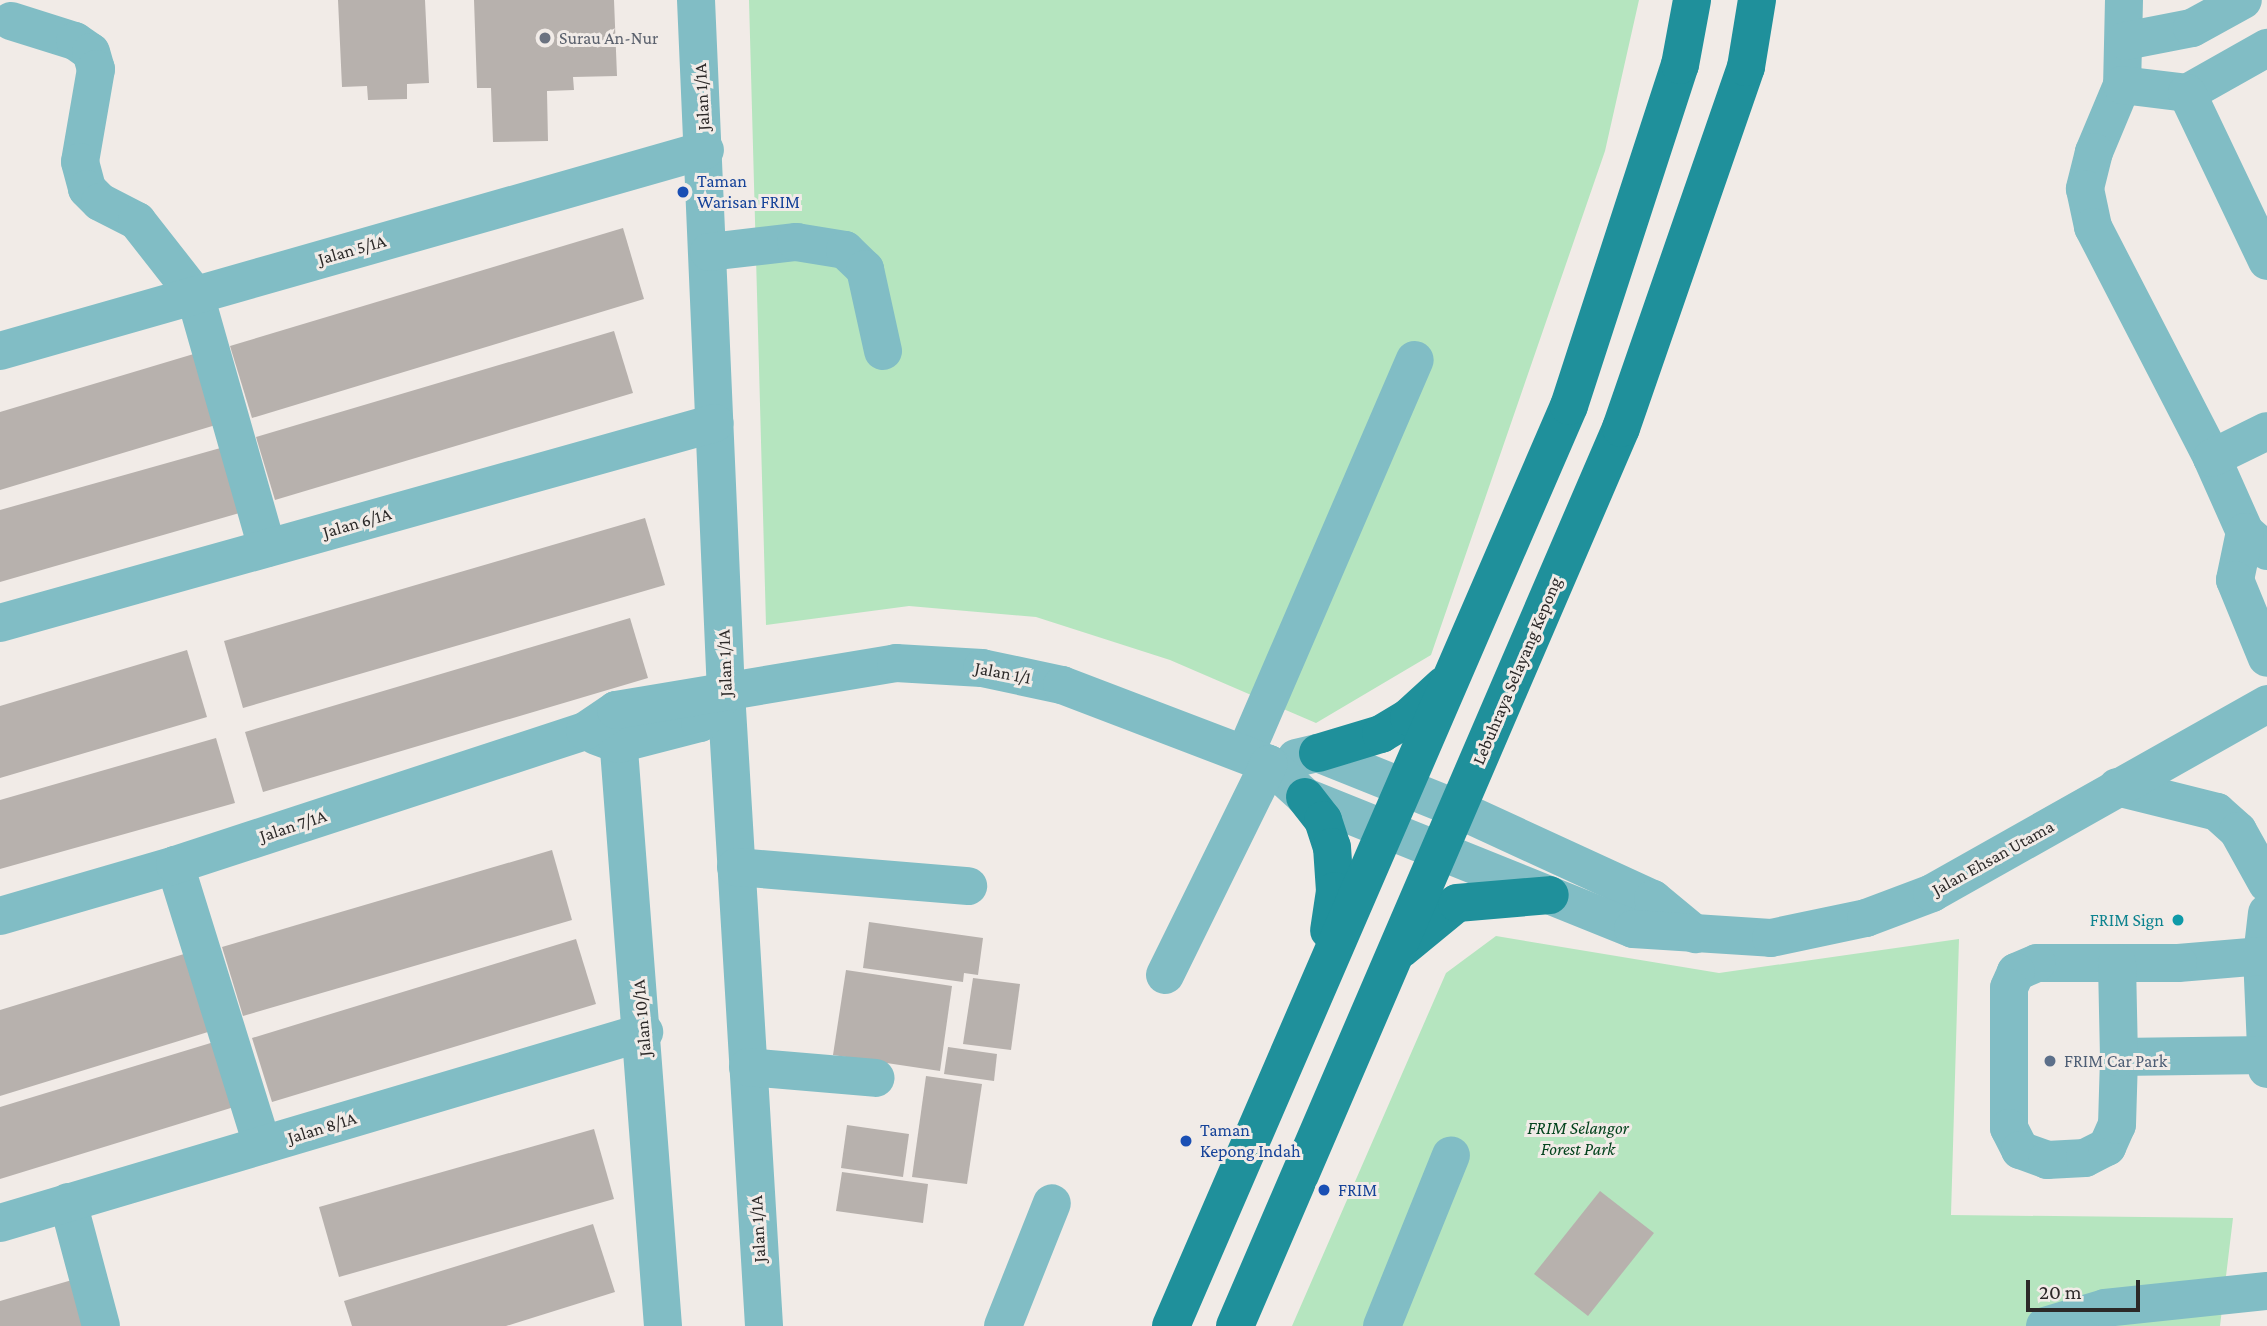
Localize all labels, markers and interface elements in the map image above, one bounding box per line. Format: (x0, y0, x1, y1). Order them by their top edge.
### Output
place label: Surau An-Nur (559, 27, 658, 49)
marker: Surau An-Nur (537, 30, 553, 46)
street label: Jalan 1/1A (689, 63, 715, 131)
place label: Taman Warisan FRIM (697, 171, 800, 214)
marker: Taman Warisan FRIM (675, 184, 691, 200)
street label: Jalan 5/1A (316, 230, 388, 270)
street label: Jalan 6/1A (320, 503, 394, 543)
street label: Lebuhraya Selayang Kepong (1468, 574, 1566, 768)
street label: Jalan 1/1A (713, 629, 737, 697)
street label: Jalan 1/1 (973, 657, 1033, 689)
street label: Jalan 7/1A (257, 805, 329, 847)
street label: Jalan Ehsan Utama (1928, 816, 2058, 900)
place label: FRIM Sign (2090, 909, 2164, 931)
marker: FRIM Sign (2170, 912, 2186, 928)
street label: Jalan 10/1A (628, 978, 656, 1058)
place label: FRIM Car Park (2064, 1050, 2167, 1072)
marker: FRIM Car Park (2042, 1053, 2058, 1069)
street label: Jalan 8/1A (285, 1107, 359, 1149)
park label: FRIM Selangor Forest Park (1527, 1118, 1629, 1160)
place label: Taman Kepong Indah (1200, 1120, 1301, 1162)
marker: Taman Kepong Indah (1178, 1133, 1194, 1149)
place label: FRIM (1338, 1179, 1377, 1201)
marker: FRIM (1316, 1182, 1332, 1198)
street label: Jalan 1/1A (745, 1195, 771, 1263)
scale bar (2029, 1266, 2143, 1310)
text: 20 m (2039, 1280, 2082, 1304)

